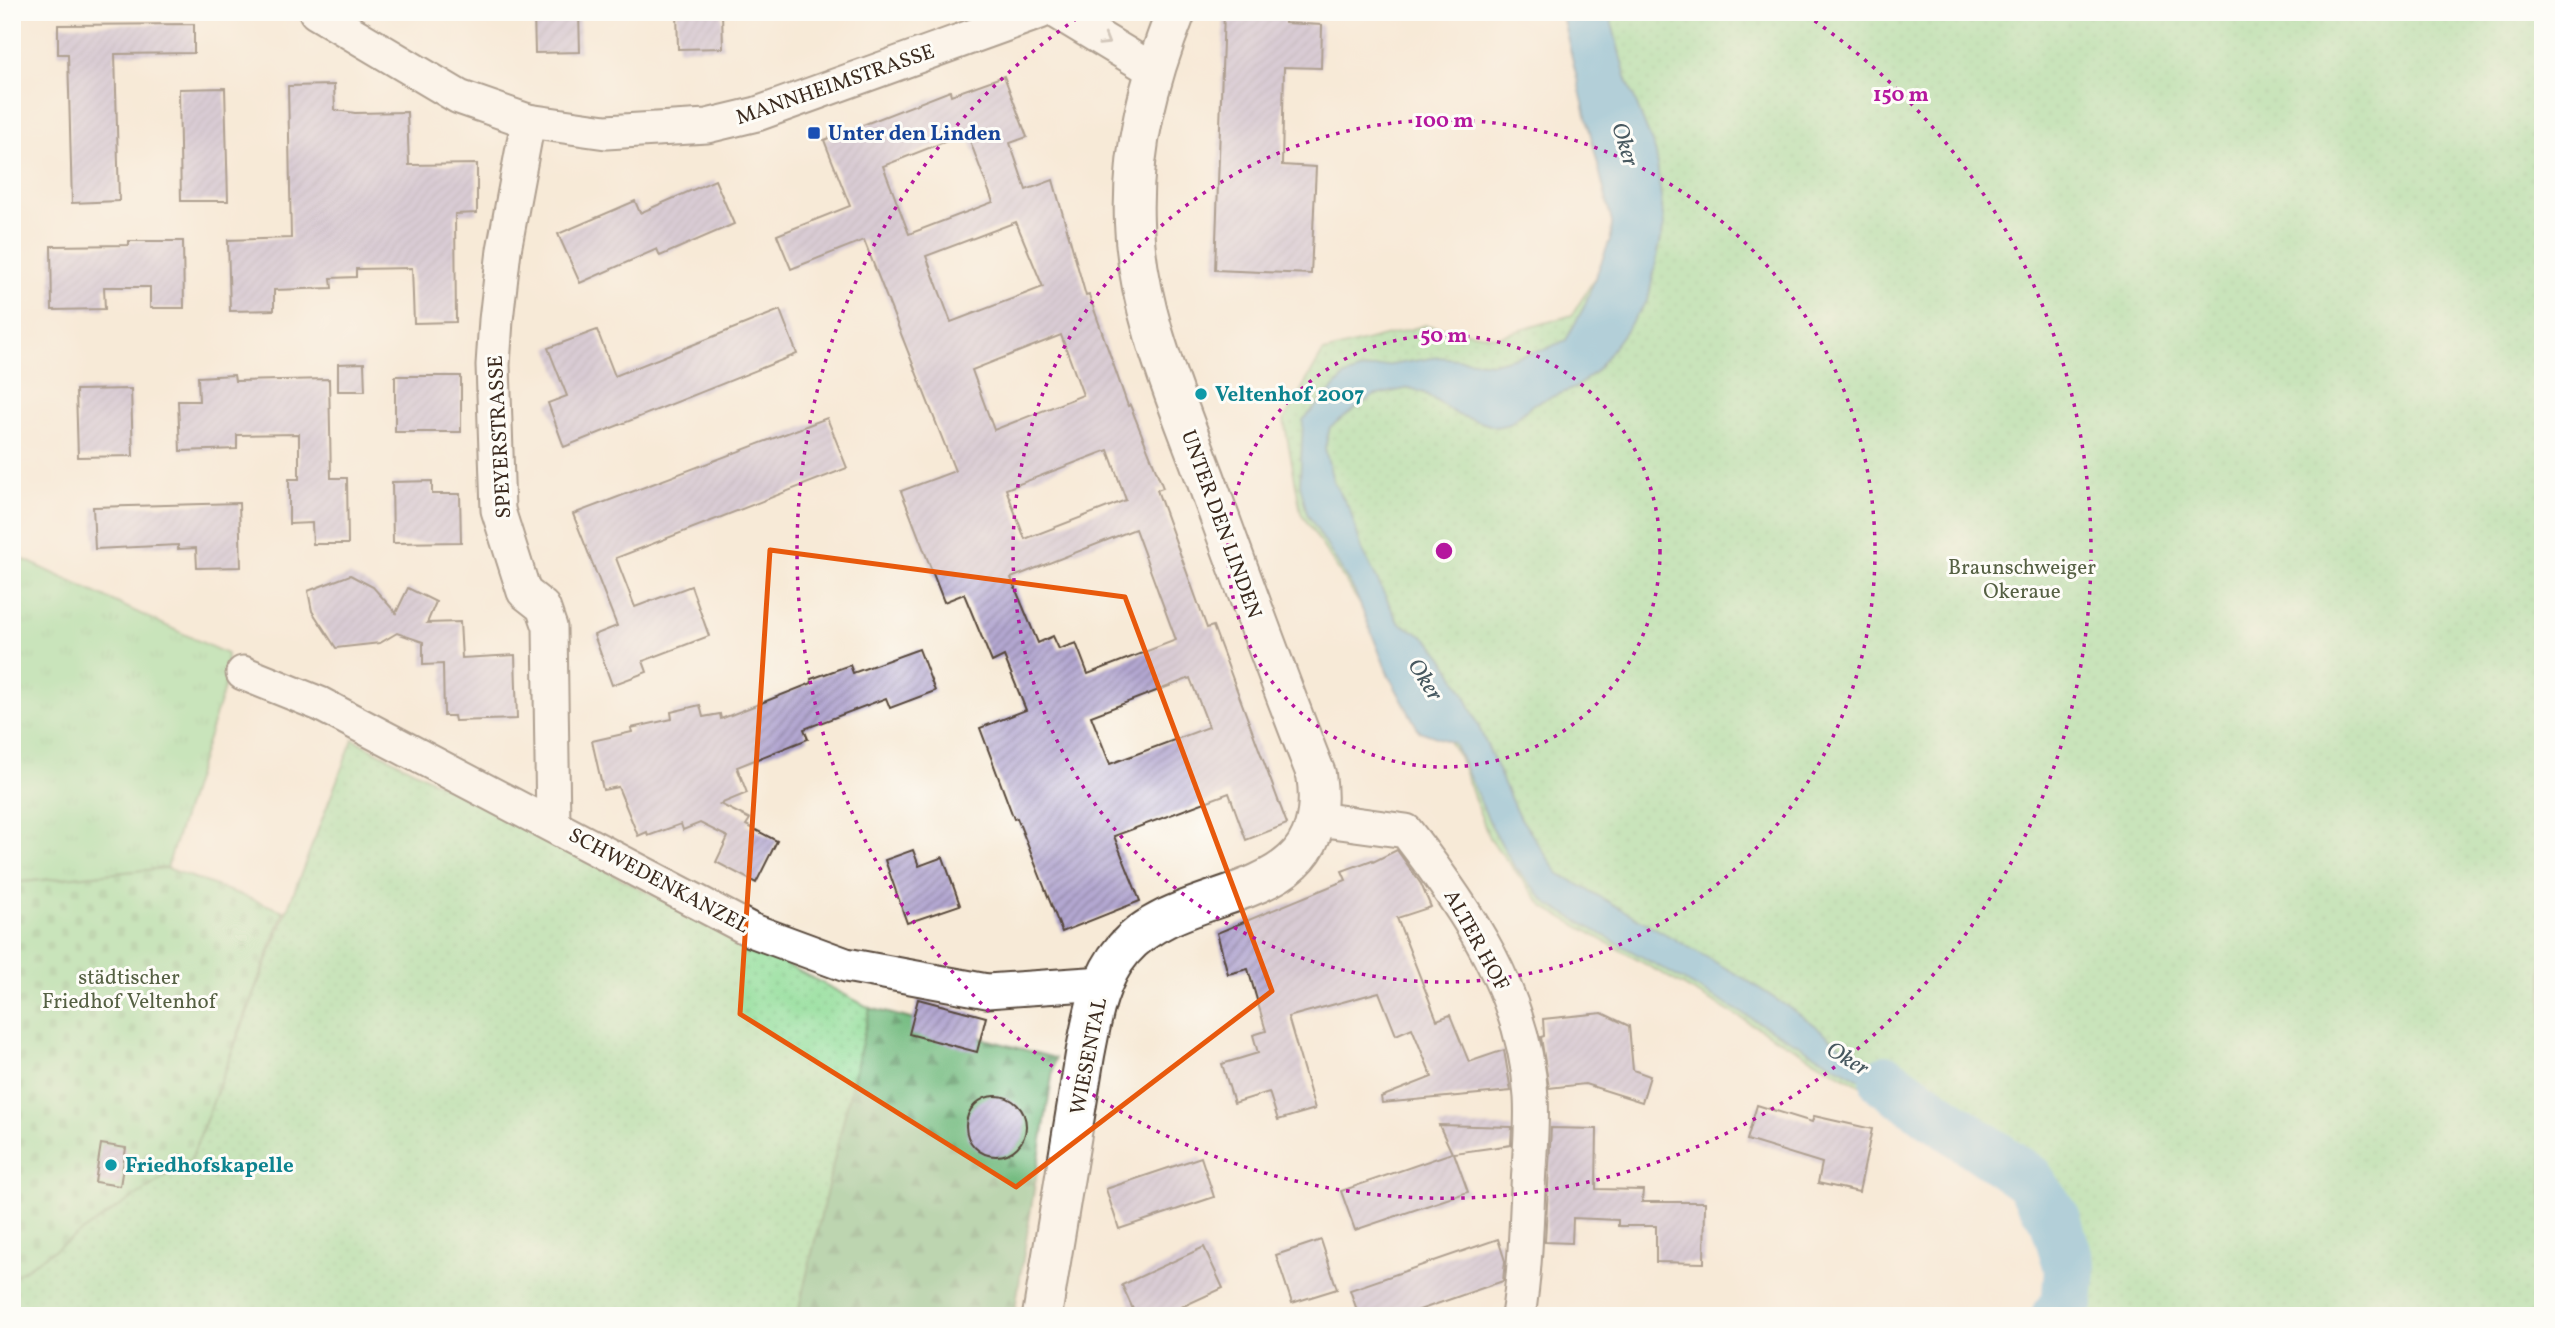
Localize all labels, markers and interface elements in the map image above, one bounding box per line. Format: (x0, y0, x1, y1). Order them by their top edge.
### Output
one-way arrow (1097, 33, 1110, 46)
street label: MANNHEIMSTRASSE (732, 38, 939, 133)
text: 150 m (1873, 81, 1929, 110)
text: 100 m (1414, 107, 1474, 136)
water label: Oker (1602, 119, 1646, 171)
place label: Unter den Linden (828, 120, 1001, 149)
marker: Unter den Linden (806, 125, 822, 141)
text: 50 m (1420, 322, 1468, 351)
street label: SPEYERSTRASSE (482, 354, 519, 519)
place label: Veltenhof 2007 (1215, 381, 1364, 410)
marker: Veltenhof 2007 (1193, 386, 1209, 402)
street label: UNTER DEN LINDEN (1173, 426, 1268, 623)
centre of rings (1432, 539, 1456, 563)
park label: Braunschweiger Okeraue (1948, 554, 2096, 607)
water label: Oker (1399, 653, 1450, 708)
street label: SCHWEDENKANZEL (563, 821, 754, 941)
street label: ALTER HOF (1436, 885, 1515, 997)
park label: städtischer Friedhof Veltenhof (42, 964, 218, 1017)
street label: WIESENTAL (1064, 995, 1115, 1117)
water label: Oker (1820, 1034, 1875, 1085)
place label: Friedhofskapelle (125, 1152, 294, 1181)
marker: Friedhofskapelle (103, 1157, 119, 1173)

